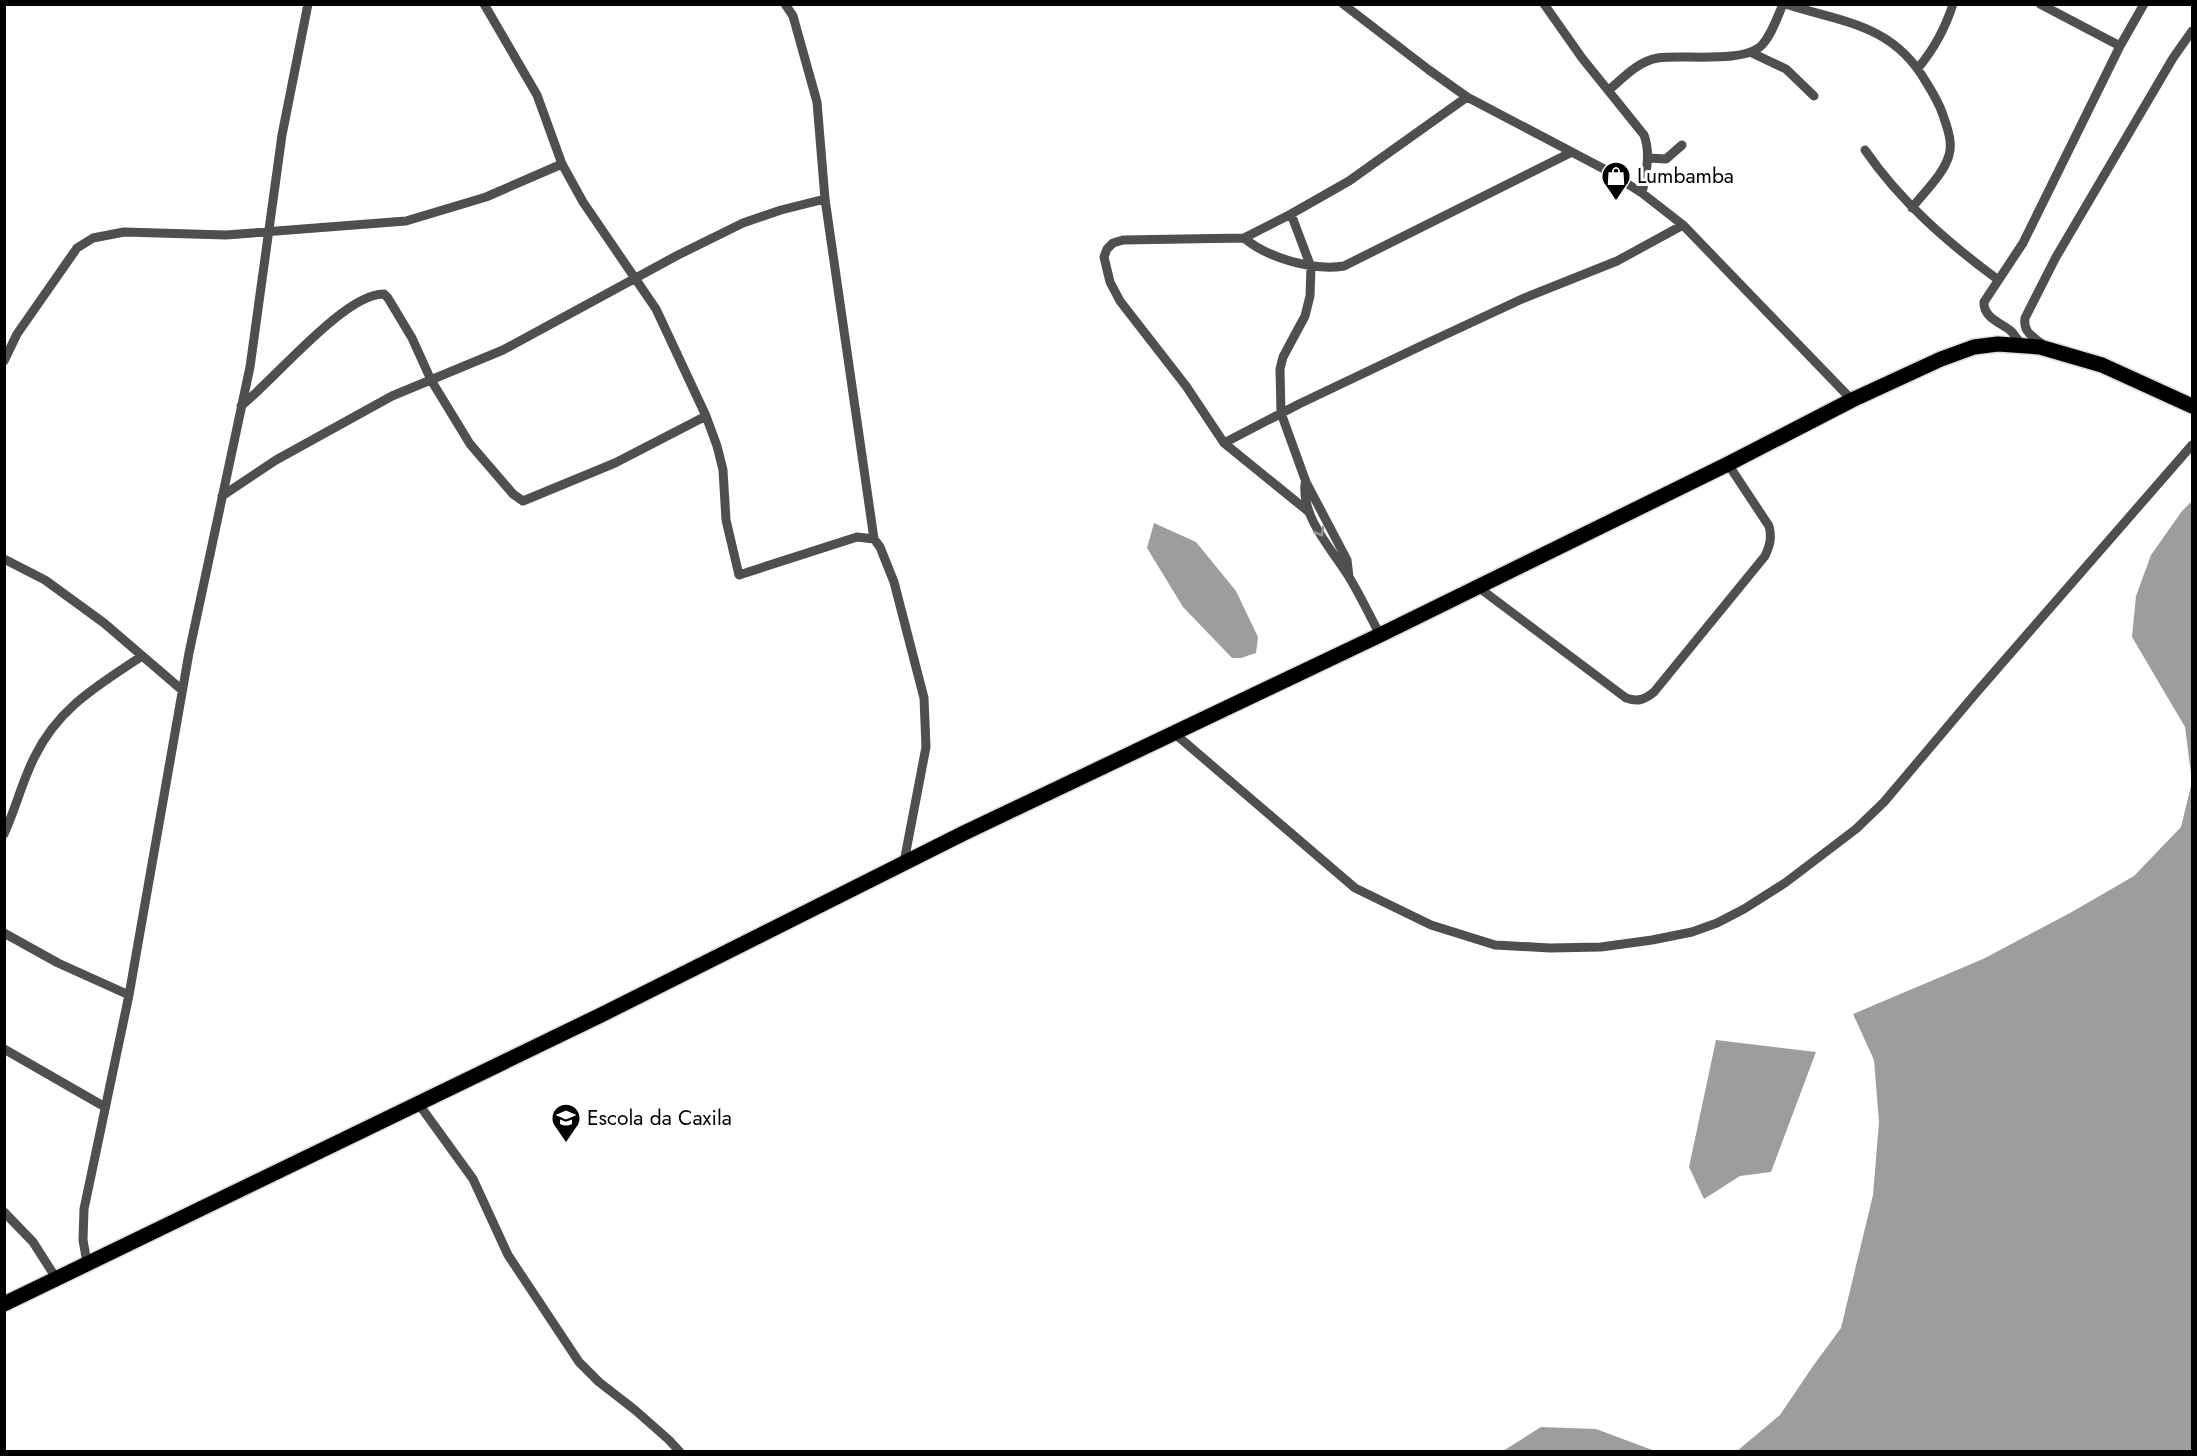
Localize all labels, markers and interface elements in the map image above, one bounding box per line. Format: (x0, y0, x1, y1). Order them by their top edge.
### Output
shop icon: Lumbamba (1600, 160, 1632, 202)
place label: Lumbamba (1637, 161, 1734, 191)
one-way arrow (1313, 526, 1324, 536)
school or university icon: Escola da Caxila (550, 1102, 582, 1144)
place label: Escola da Caxila (587, 1103, 732, 1133)

